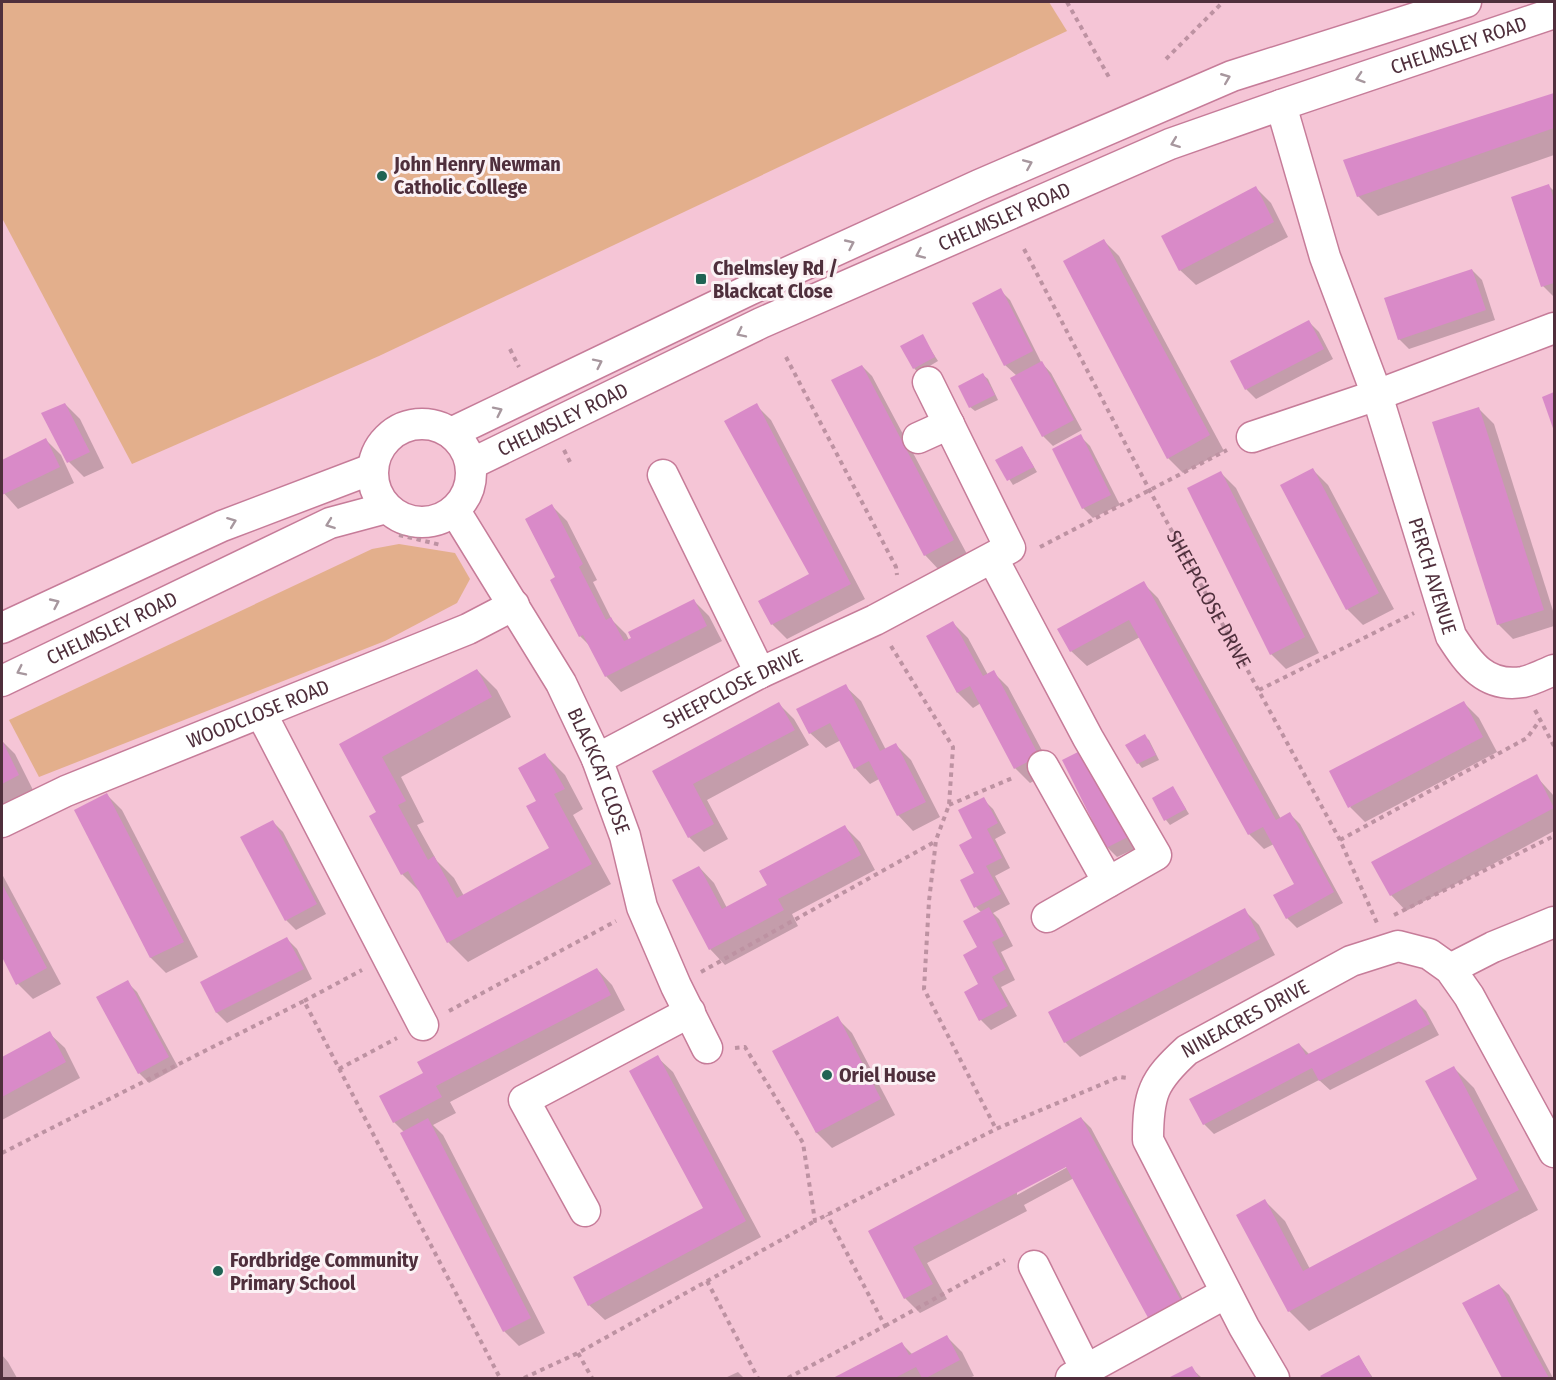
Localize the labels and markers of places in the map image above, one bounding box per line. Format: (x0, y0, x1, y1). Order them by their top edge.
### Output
place label: John Henry Newman Catholic College (393, 152, 561, 199)
marker: John Henry Newman Catholic College (375, 169, 389, 183)
place label: Chelmsley Rd / Blackcat Close (713, 256, 838, 303)
marker: Chelmsley Rd / Blackcat Close (694, 272, 708, 286)
place label: Oriel House (839, 1063, 936, 1087)
marker: Oriel House (820, 1068, 834, 1082)
place label: Fordbridge Community Primary School (230, 1248, 419, 1295)
marker: Fordbridge Community Primary School (211, 1264, 225, 1278)

